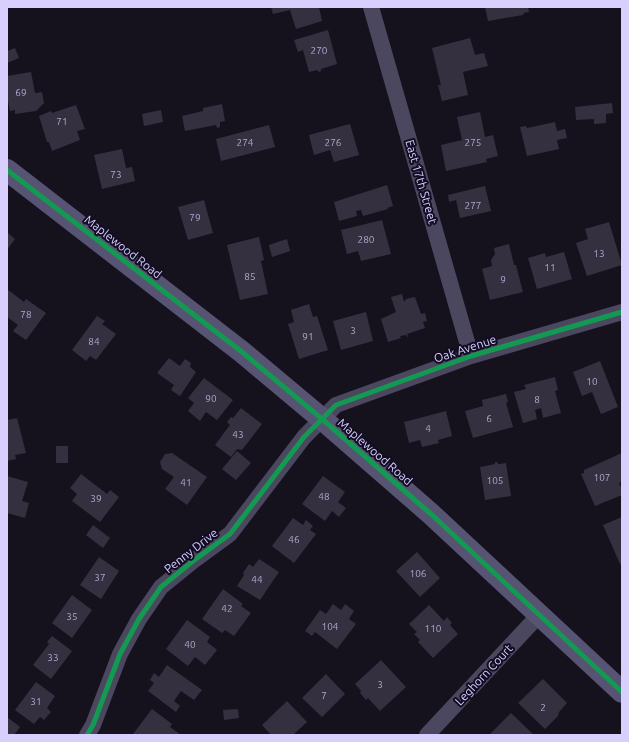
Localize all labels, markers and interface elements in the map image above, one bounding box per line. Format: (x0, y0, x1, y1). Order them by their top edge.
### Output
house number: 270 (311, 45, 327, 57)
house number: 69 (15, 87, 27, 99)
house number: 71 (56, 116, 68, 128)
house number: 274 (237, 137, 253, 149)
house number: 276 (325, 137, 341, 149)
house number: 275 (465, 137, 481, 149)
street label: East 17th Street (402, 138, 440, 226)
house number: 73 (110, 169, 122, 181)
house number: 277 (465, 200, 481, 212)
street label: Maplewood Road (81, 212, 165, 282)
house number: 79 (189, 212, 201, 224)
house number: 280 (358, 234, 374, 246)
house number: 13 (593, 248, 605, 260)
house number: 11 (544, 262, 556, 274)
house number: 85 (244, 271, 256, 283)
house number: 9 (500, 274, 506, 286)
house number: 78 (20, 309, 32, 321)
house number: 3 (350, 325, 356, 337)
house number: 91 (302, 331, 314, 343)
street label: Oak Avenue (432, 332, 498, 366)
house number: 84 (88, 336, 100, 348)
house number: 10 (586, 376, 598, 388)
house number: 90 (205, 393, 217, 405)
house number: 8 (534, 394, 540, 406)
house number: 6 (486, 413, 492, 425)
street label: Maplewood Road (335, 416, 415, 488)
house number: 4 (425, 423, 431, 435)
house number: 43 (232, 429, 244, 441)
house number: 107 (594, 472, 610, 484)
house number: 105 (487, 475, 503, 487)
house number: 41 (180, 477, 192, 489)
house number: 48 (318, 491, 330, 503)
house number: 39 (90, 493, 102, 505)
street label: Penny Drive (161, 526, 221, 576)
house number: 46 (288, 534, 300, 546)
house number: 106 (410, 568, 426, 580)
house number: 37 (94, 572, 106, 584)
house number: 44 (251, 574, 263, 586)
house number: 42 (221, 603, 233, 615)
house number: 35 (66, 611, 78, 623)
house number: 104 (322, 621, 338, 633)
house number: 110 (425, 623, 441, 635)
house number: 40 (184, 639, 196, 651)
street label: Leghorn Court (452, 642, 516, 708)
house number: 33 (47, 652, 59, 664)
house number: 3 (377, 679, 383, 691)
house number: 7 (321, 690, 327, 702)
house number: 31 (30, 696, 42, 708)
house number: 2 (540, 702, 546, 714)

